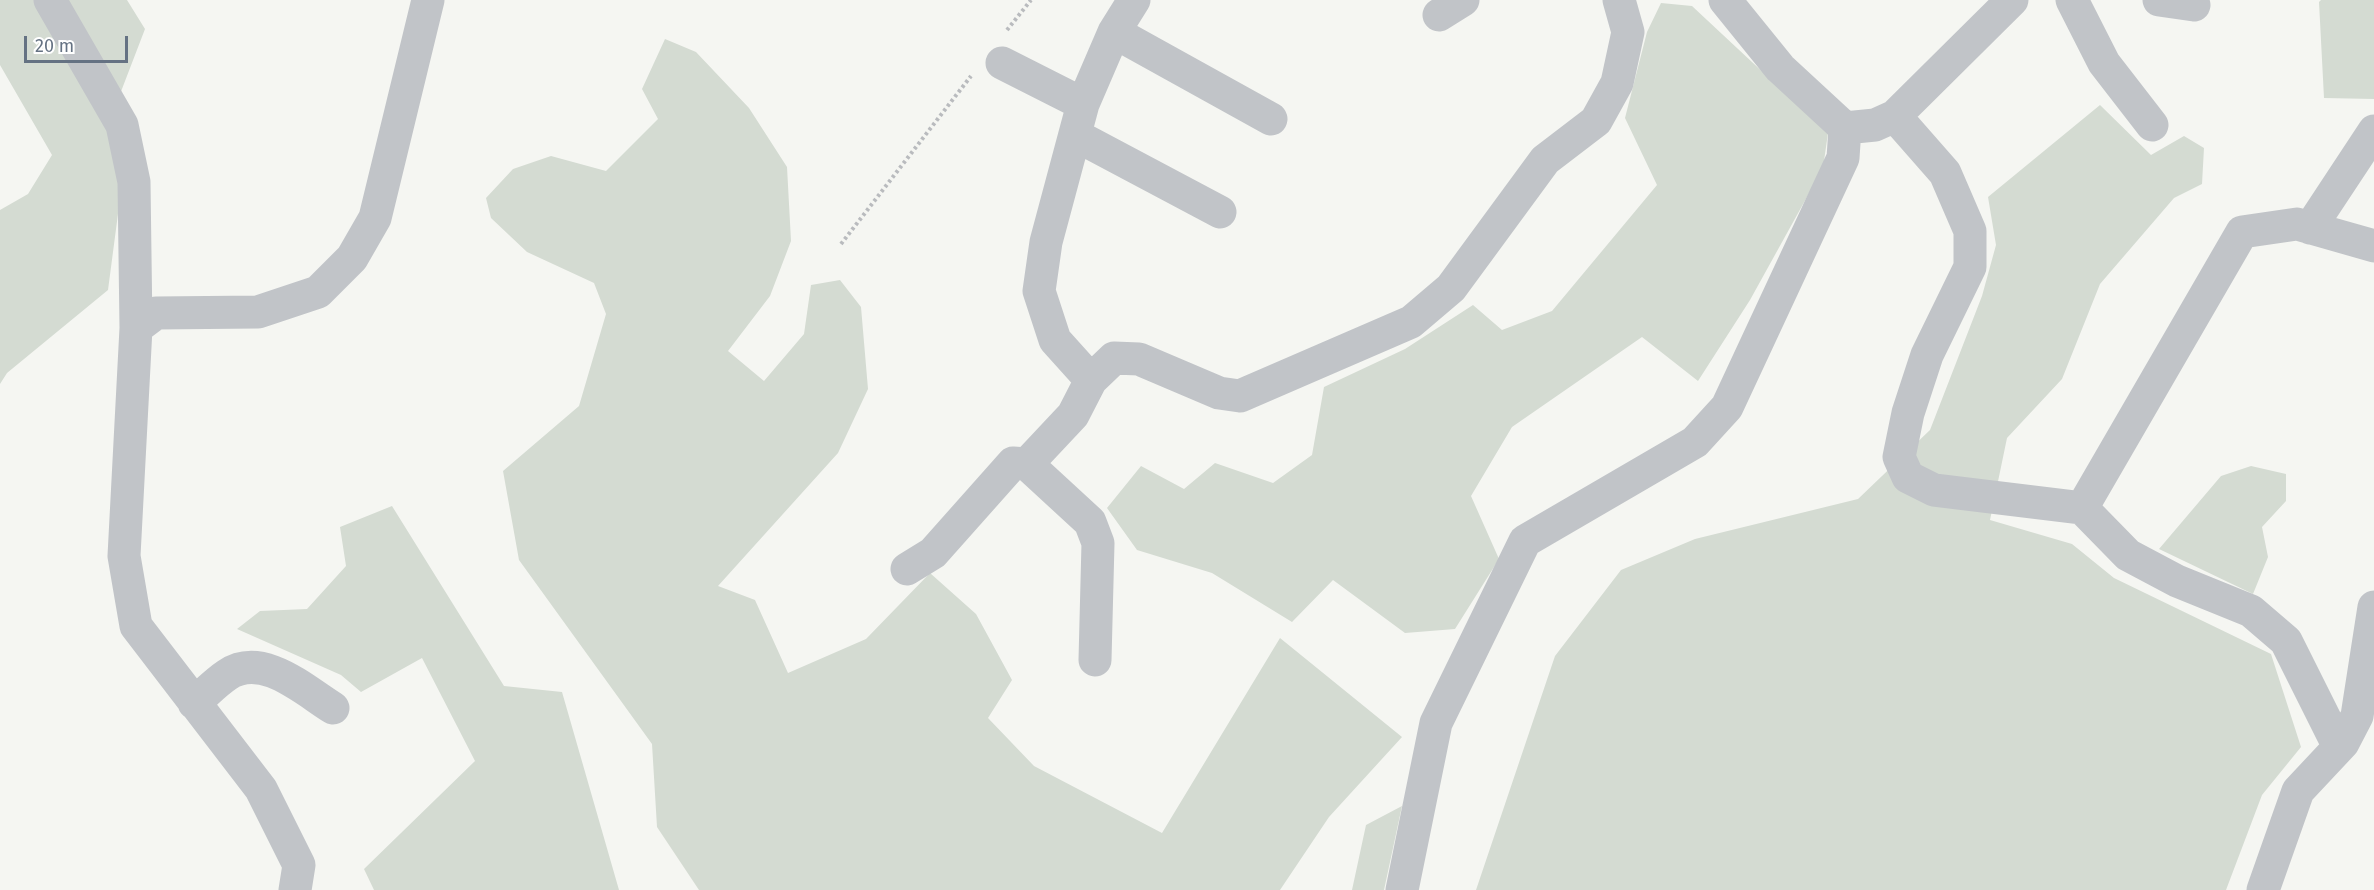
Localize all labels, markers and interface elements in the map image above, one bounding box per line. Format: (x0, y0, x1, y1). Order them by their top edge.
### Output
scale bar (27, 24, 130, 62)
text: 20 m (35, 35, 74, 57)

